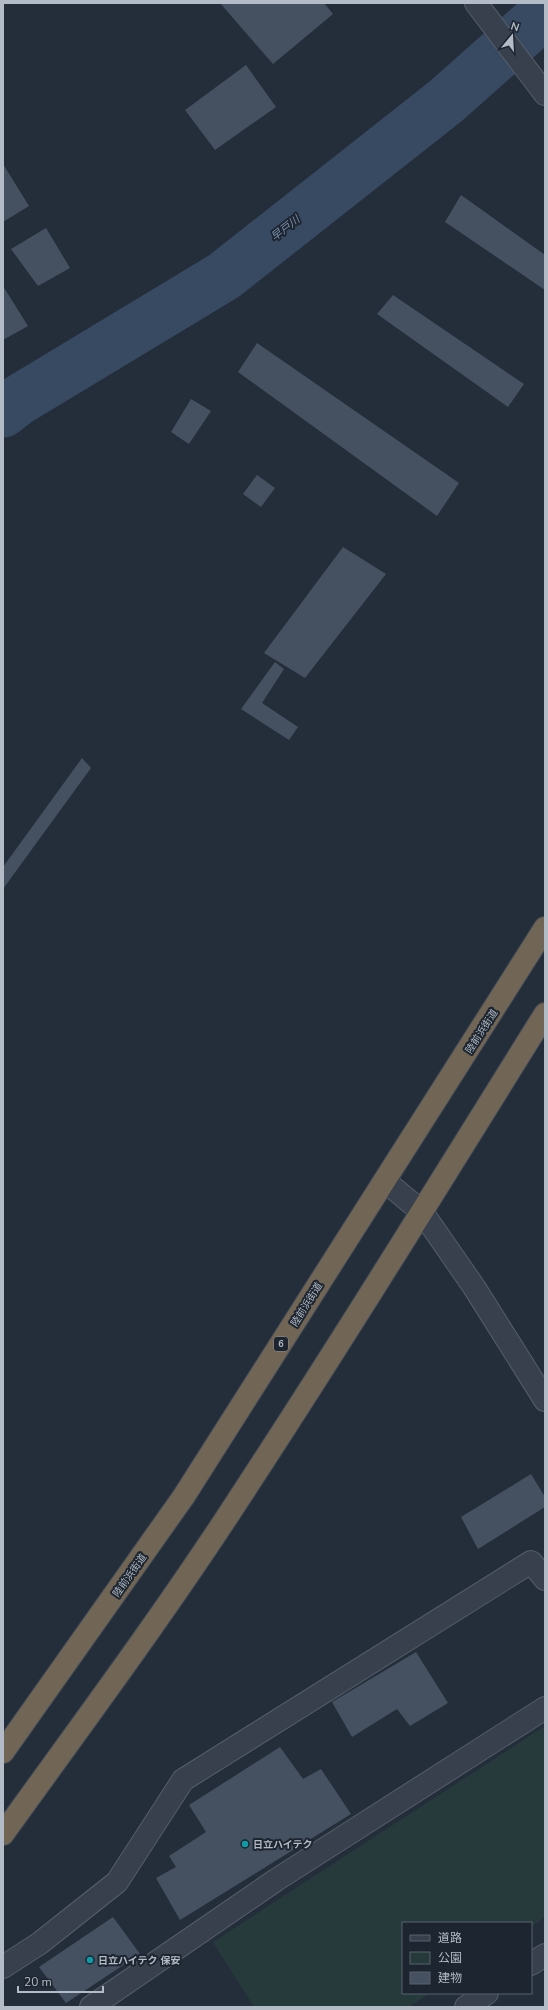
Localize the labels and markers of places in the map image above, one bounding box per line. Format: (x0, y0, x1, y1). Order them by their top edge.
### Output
place label: 日立ハイテク (253, 1838, 313, 1852)
marker: 日立ハイテク (240, 1839, 250, 1849)
place label: 日立ハイテク 保安 (98, 1954, 180, 1968)
marker: 日立ハイテク 保安 (85, 1955, 95, 1965)

